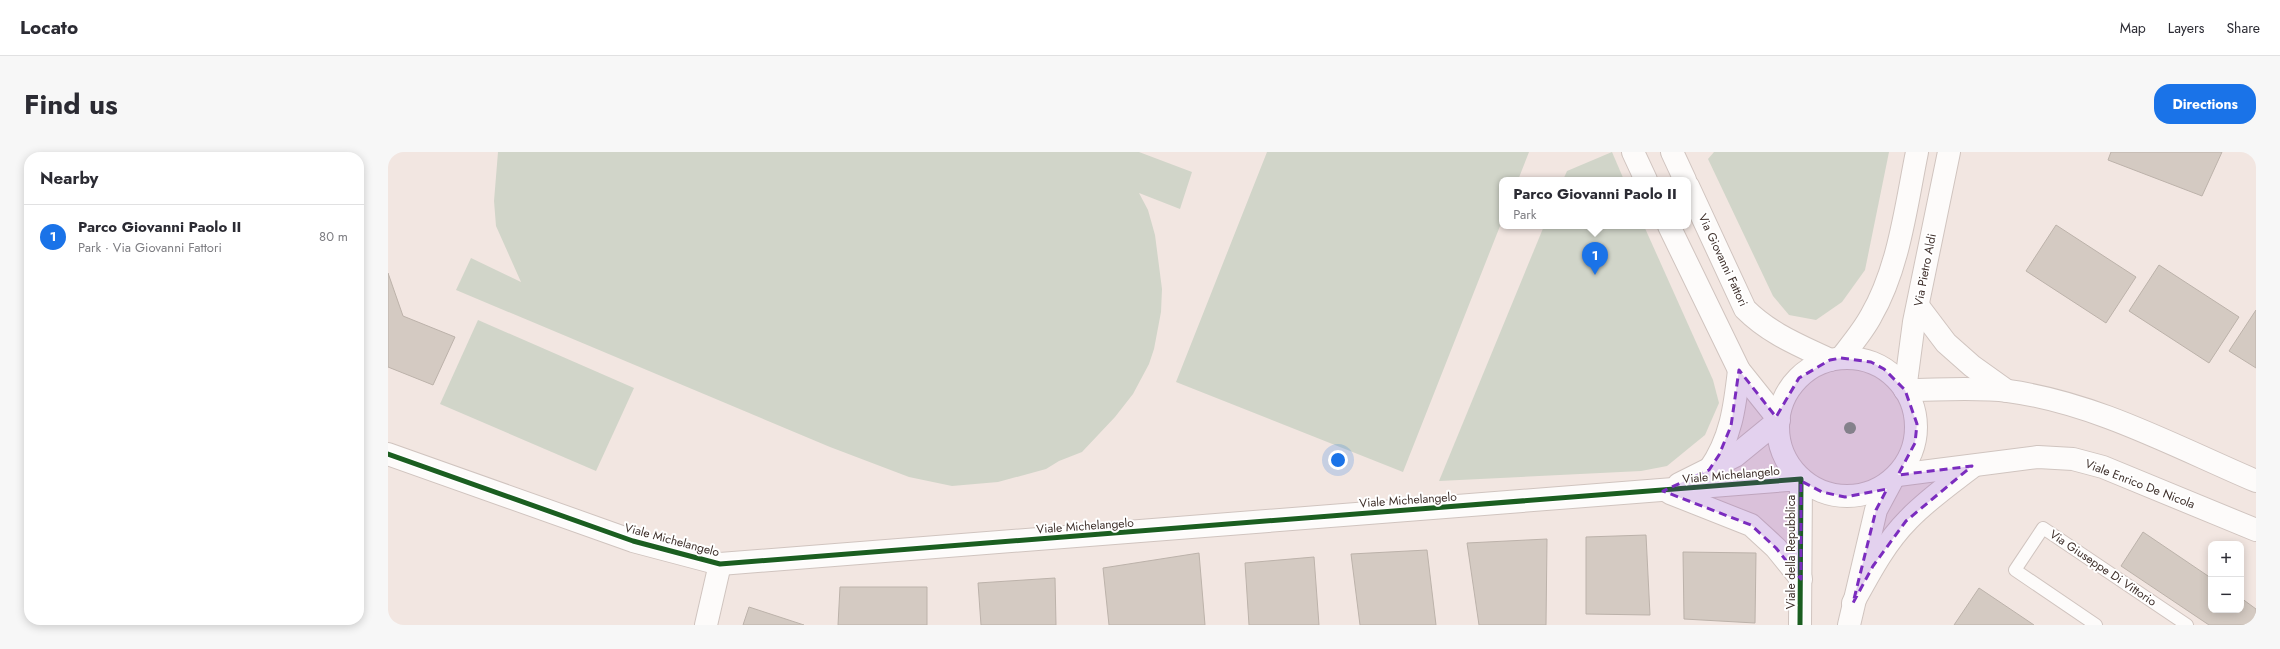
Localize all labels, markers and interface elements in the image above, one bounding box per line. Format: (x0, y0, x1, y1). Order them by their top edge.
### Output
text: Locato (20, 14, 78, 41)
text: Map (2120, 18, 2146, 38)
text: Layers (2168, 18, 2204, 38)
text: Share (2226, 18, 2260, 38)
text: Find us (24, 84, 118, 125)
button: Directions (2154, 84, 2256, 124)
text: Nearby (40, 166, 98, 190)
popup (1499, 177, 1691, 229)
text: Parco Giovanni Paolo II (1513, 183, 1677, 205)
text: Park (1513, 205, 1536, 224)
street label: Via Giovanni Fattori (1694, 211, 1752, 309)
text: Parco Giovanni Paolo II (78, 216, 241, 238)
text: 1 (50, 227, 56, 246)
text: 80 m (319, 227, 348, 246)
street label: Via Pietro Aldi (1909, 232, 1941, 308)
text: Park · Via Giovanni Fattori (78, 238, 222, 257)
pin: 1 (1582, 242, 1608, 275)
your location (1328, 450, 1348, 470)
street label: Viale Enrico De Nicola (2082, 455, 2198, 513)
street label: Viale Michelangelo (1682, 462, 1781, 488)
street label: Viale Michelangelo (1359, 488, 1458, 512)
street label: Viale della Repubblica (1782, 495, 1800, 609)
street label: Viale Michelangelo (1036, 514, 1135, 538)
street label: Viale Michelangelo (623, 519, 722, 561)
street label: Via Giuseppe Di Vittorio (2046, 525, 2160, 611)
map controls (2208, 541, 2244, 613)
button: + (2208, 541, 2244, 577)
button: − (2208, 577, 2244, 613)

